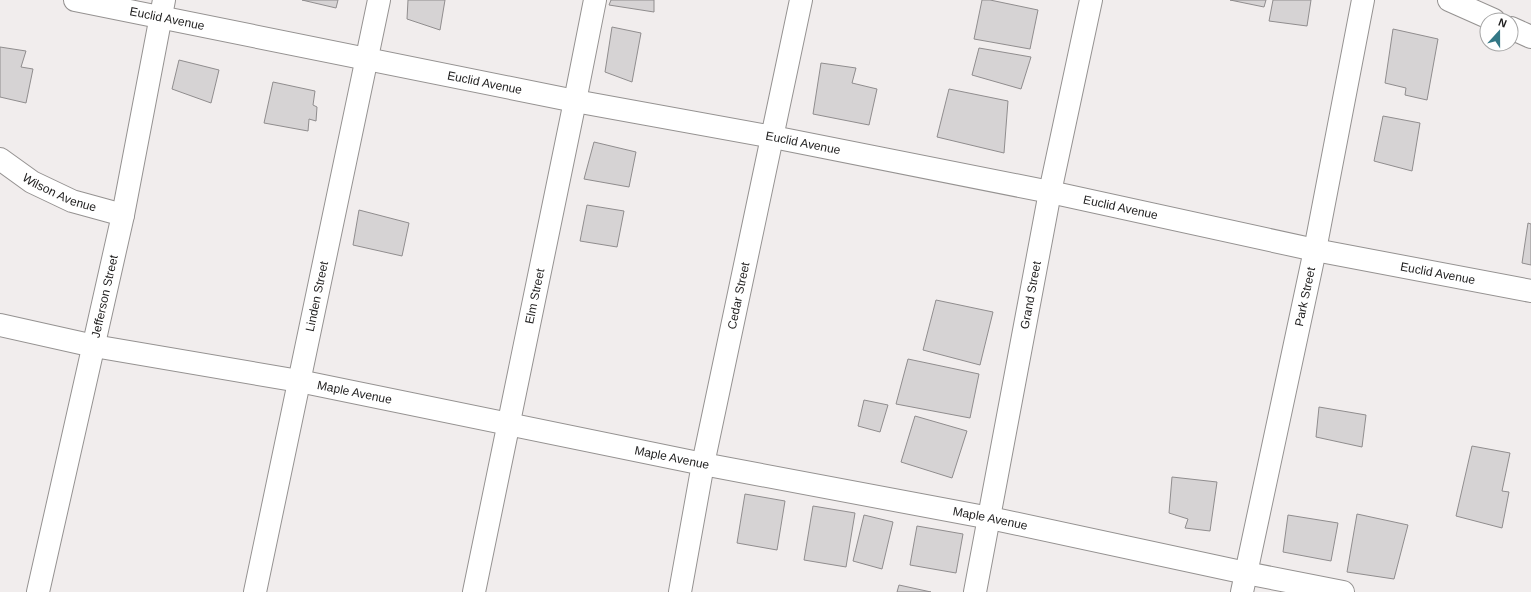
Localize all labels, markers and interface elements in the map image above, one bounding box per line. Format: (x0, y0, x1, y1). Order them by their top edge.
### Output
street label: Euclid Avenue (129, 4, 206, 33)
north arrow (1479, 12, 1519, 52)
text: N (1497, 16, 1508, 30)
street label: Euclid Avenue (446, 68, 524, 97)
street label: Euclid Avenue (765, 129, 842, 157)
street label: Wilson Avenue (20, 170, 98, 214)
street label: Euclid Avenue (1082, 192, 1159, 222)
street label: Jefferson Street (89, 253, 121, 339)
street label: Linden Street (303, 259, 331, 333)
street label: Grand Street (1017, 259, 1044, 330)
street label: Euclid Avenue (1399, 259, 1477, 287)
street label: Cedar Street (725, 260, 753, 331)
street label: Park Street (1292, 265, 1318, 328)
street label: Elm Street (522, 267, 547, 325)
street label: Maple Avenue (316, 378, 393, 407)
street label: Maple Avenue (633, 443, 711, 472)
street label: Maple Avenue (952, 504, 1029, 533)

